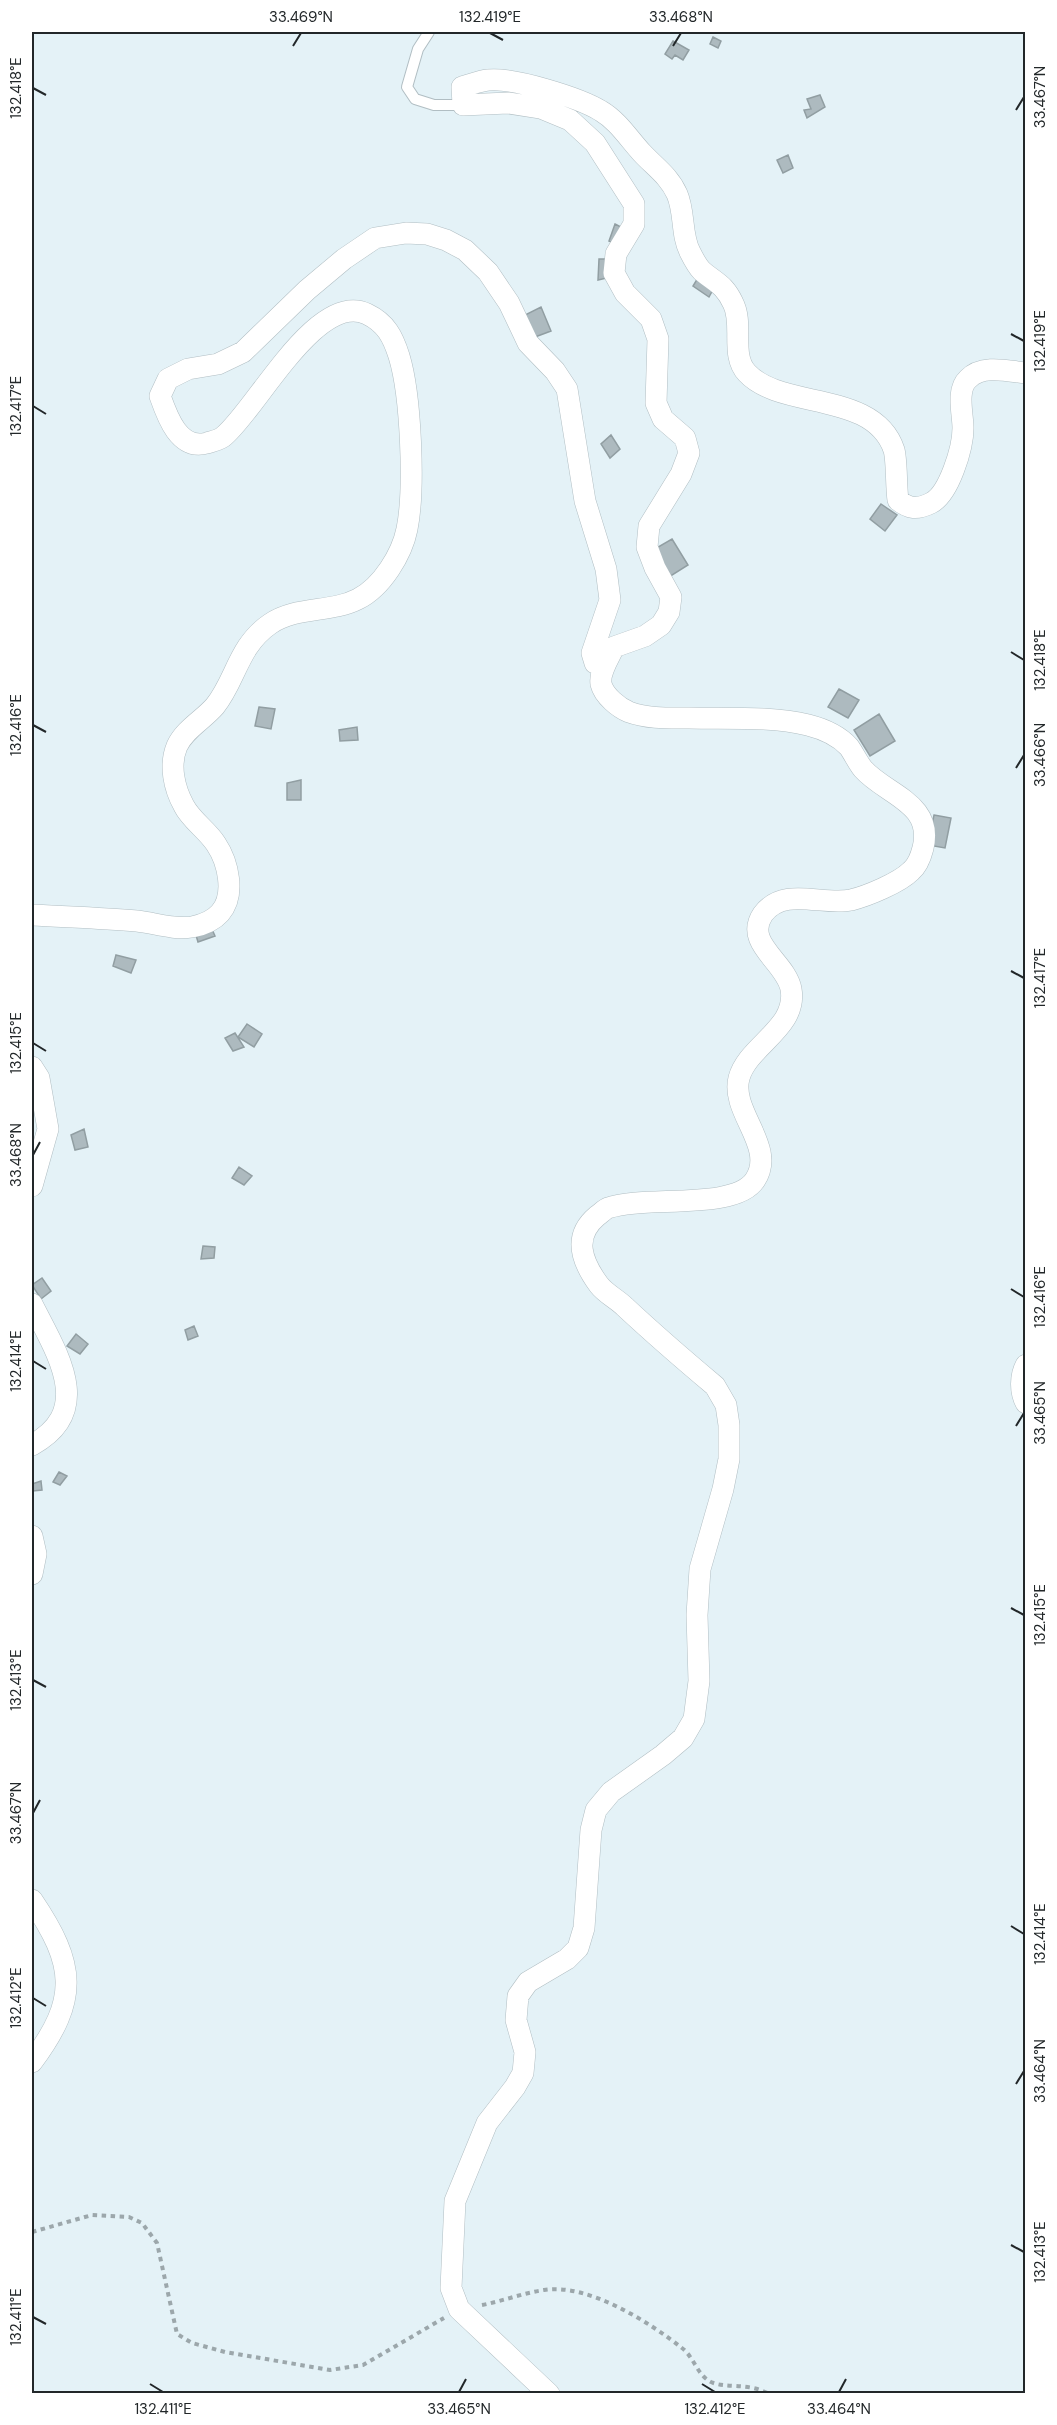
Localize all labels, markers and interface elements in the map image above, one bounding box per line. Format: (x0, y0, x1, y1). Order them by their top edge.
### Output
text: 33.469°N (269, 7, 333, 27)
text: 132.419°E (459, 7, 521, 27)
text: 33.468°N (649, 7, 713, 27)
text: 132.418°E (6, 57, 26, 119)
text: 33.467°N (1030, 66, 1050, 128)
text: 132.419°E (1030, 310, 1050, 372)
text: 132.417°E (6, 376, 26, 436)
text: 132.418°E (1030, 629, 1050, 691)
text: 132.416°E (6, 694, 26, 756)
text: 33.466°N (1030, 723, 1050, 787)
text: 132.417°E (1030, 948, 1050, 1008)
text: 132.415°E (6, 1012, 26, 1074)
text: 33.468°N (6, 1123, 26, 1187)
text: 132.416°E (1030, 1266, 1050, 1328)
text: 132.414°E (6, 1330, 26, 1392)
text: 33.465°N (1030, 1381, 1050, 1445)
text: 132.415°E (1030, 1584, 1050, 1646)
text: 132.413°E (6, 1649, 26, 1711)
text: 33.467°N (6, 1782, 26, 1844)
text: 132.414°E (1030, 1903, 1050, 1965)
text: 132.412°E (6, 1967, 26, 2029)
text: 33.464°N (1030, 2039, 1050, 2103)
text: 132.413°E (1030, 2221, 1050, 2283)
text: 132.411°E (6, 2288, 26, 2346)
text: 132.411°E (134, 2399, 192, 2419)
text: 33.465°N (427, 2399, 491, 2419)
text: 132.412°E (684, 2399, 746, 2419)
text: 33.464°N (807, 2399, 871, 2419)

